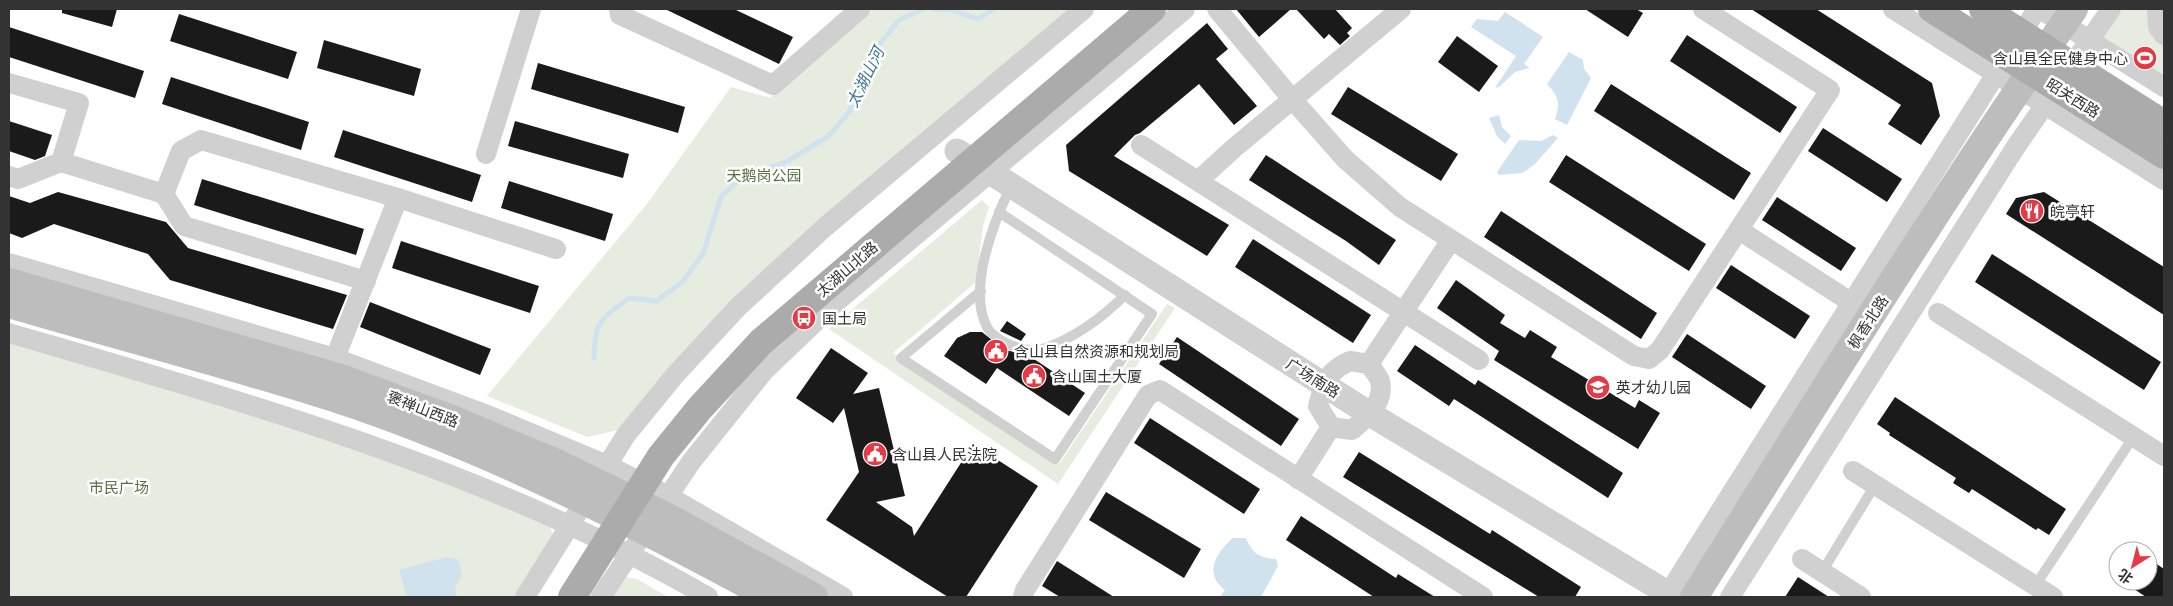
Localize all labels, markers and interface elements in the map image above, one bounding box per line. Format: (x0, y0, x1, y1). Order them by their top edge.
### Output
water label: 太湖山河 (843, 42, 888, 110)
sports icon: 含山县全民健身中心 (2132, 45, 2158, 71)
place label: 含山县全民健身中心 (1993, 50, 2128, 67)
street label: 昭关西路 (2043, 75, 2103, 121)
park label: 天鹅岗公园 (726, 167, 802, 184)
restaurant icon: 皖亭轩 (2019, 198, 2045, 224)
place label: 皖亭轩 (2050, 203, 2095, 220)
street label: 太湖山北路 (813, 238, 881, 300)
street label: 枫香北路 (1845, 292, 1891, 352)
bus stop icon: 国土局 (791, 305, 817, 331)
place label: 国土局 (822, 310, 867, 327)
public building icon: 含山县自然资源和规划局 (983, 338, 1009, 364)
place label: 含山县自然资源和规划局 (1014, 343, 1179, 360)
street label: 广场南路 (1283, 355, 1343, 401)
public building icon: 含山国土大厦 (1021, 363, 1047, 389)
place label: 含山国土大厦 (1052, 368, 1142, 385)
school or university icon: 英才幼儿园 (1585, 374, 1611, 400)
place label: 英才幼儿园 (1616, 379, 1691, 396)
street label: 褒禅山西路 (385, 388, 461, 430)
public building icon: 含山县人民法院 (862, 441, 888, 467)
place label: 含山县人民法院 (892, 446, 997, 463)
park label: 市民广场 (89, 479, 149, 496)
north arrow (2108, 541, 2158, 591)
text: 北 (2115, 566, 2136, 587)

